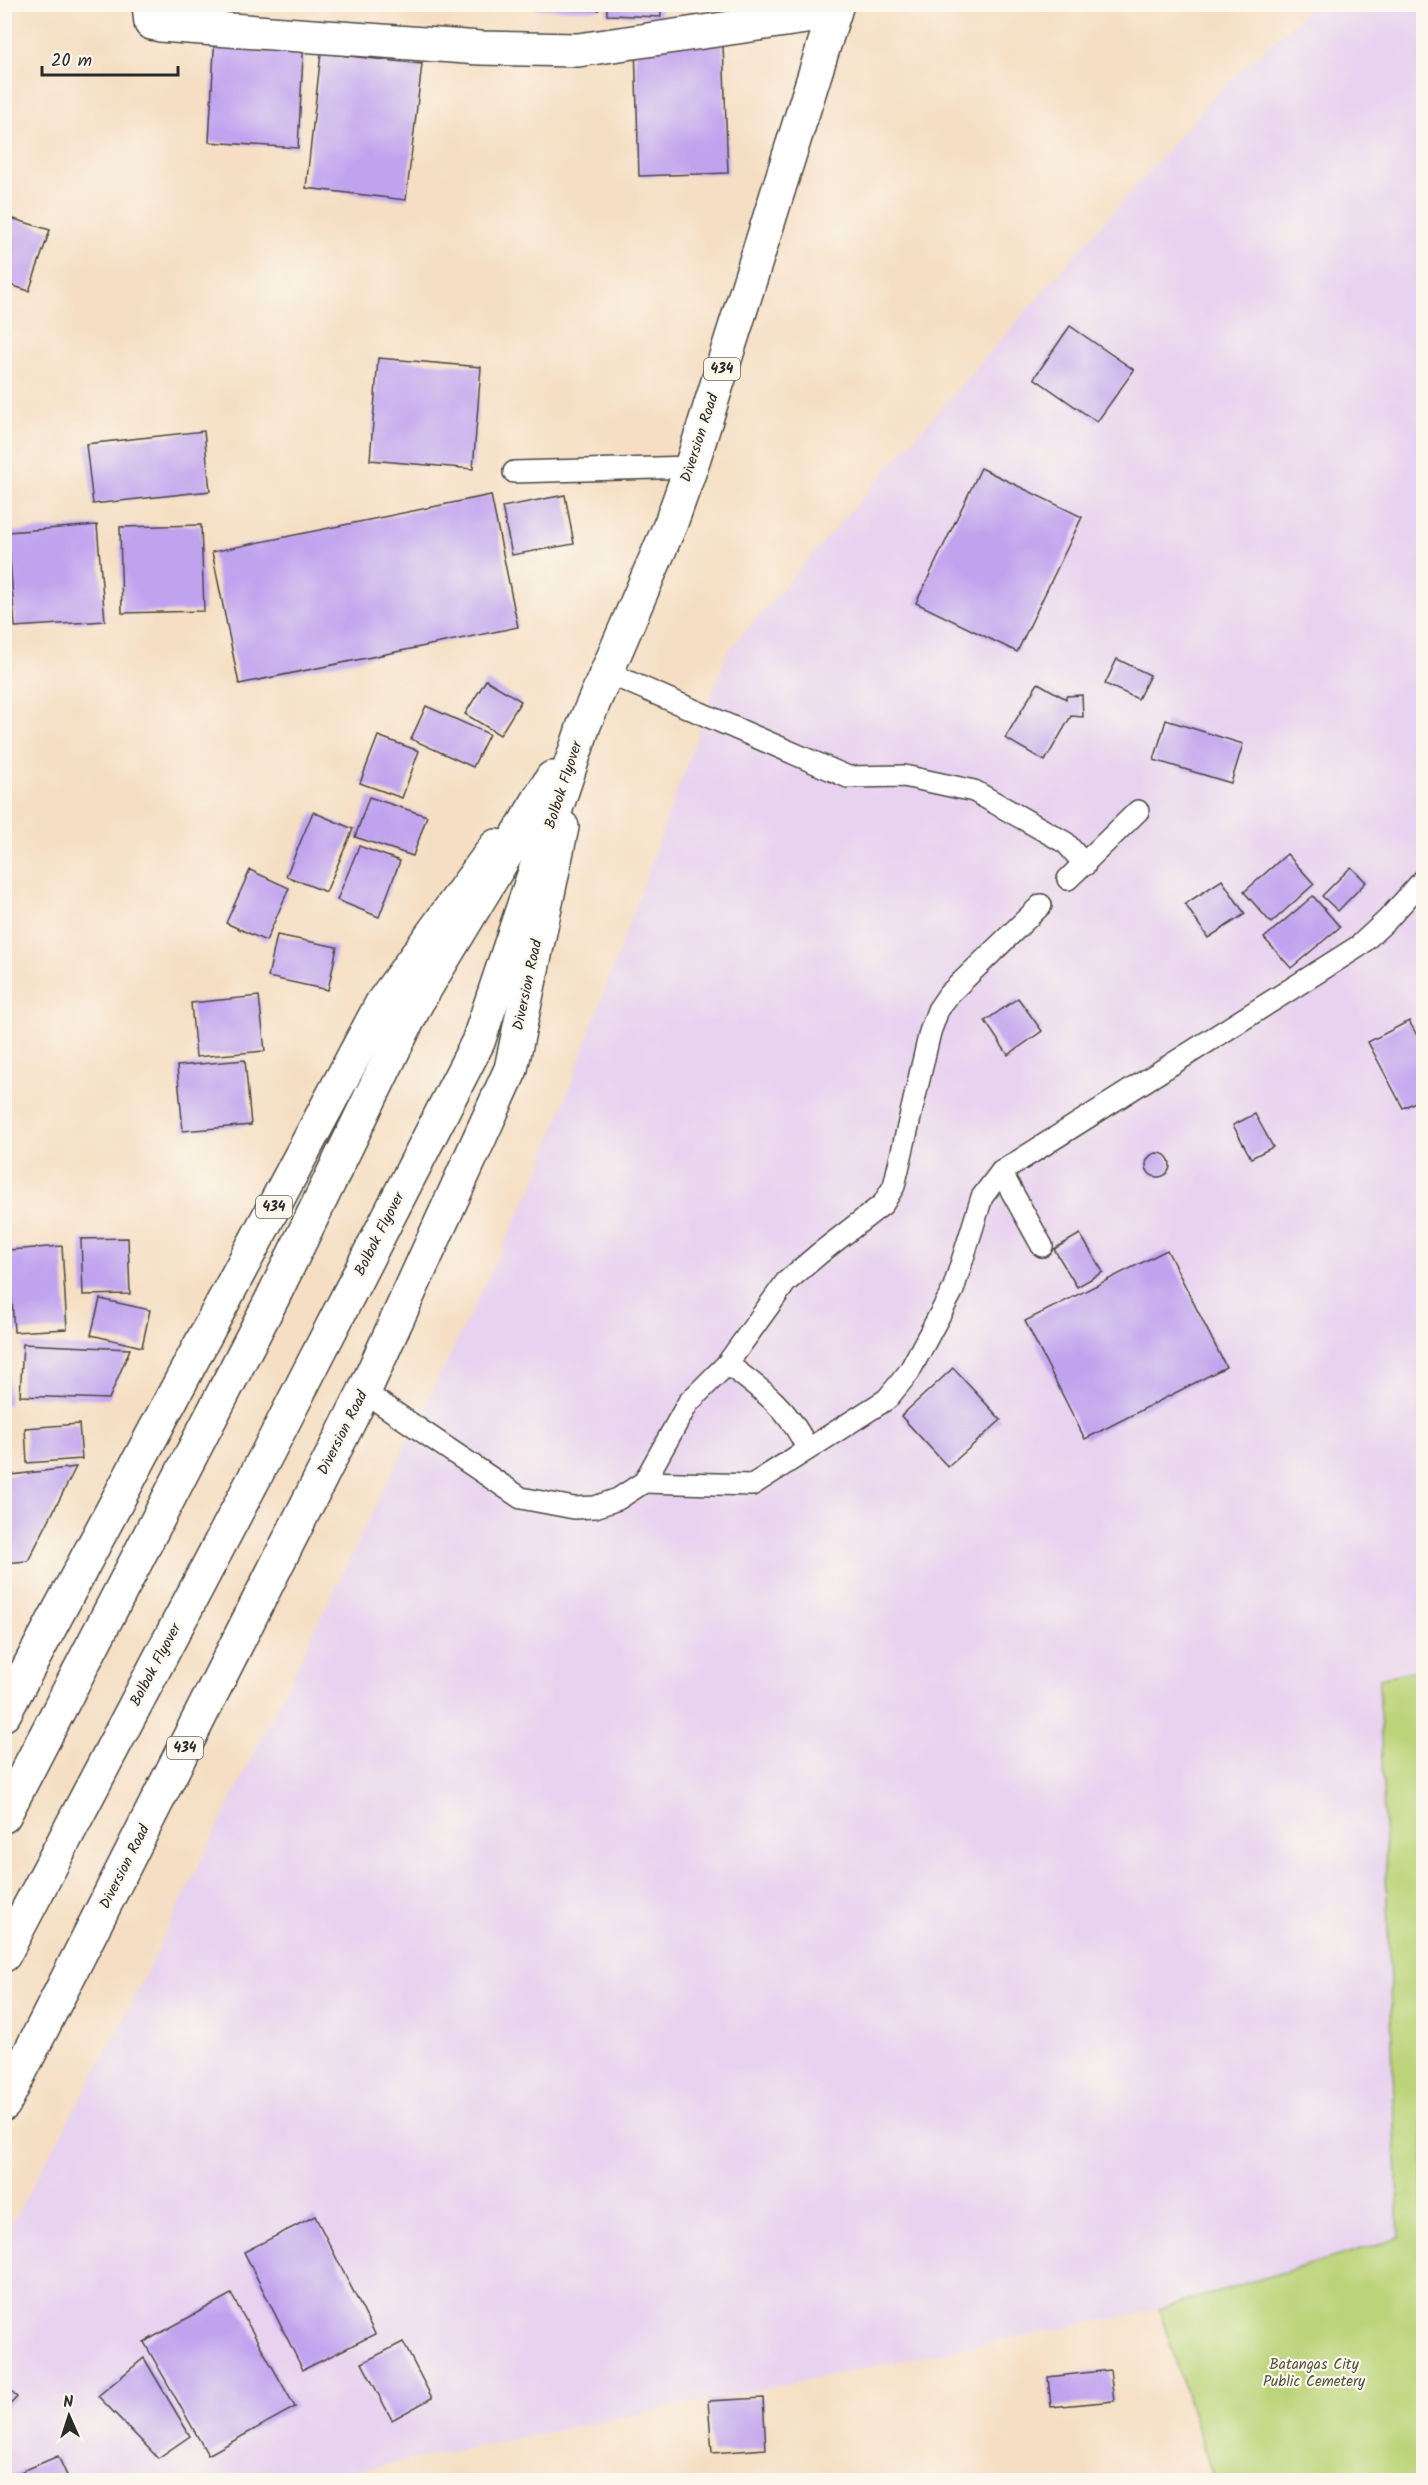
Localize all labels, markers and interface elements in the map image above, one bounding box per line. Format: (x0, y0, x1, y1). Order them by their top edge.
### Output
scale bar (42, 39, 178, 77)
text: 20 m (51, 47, 92, 76)
road number: 434 (704, 358, 740, 380)
street label: Diversion Road (674, 390, 726, 486)
street label: Bolbok Flyover (539, 737, 590, 832)
street label: Diversion Road (507, 937, 549, 1033)
street label: Bolbok Flyover (349, 1187, 412, 1280)
road number: 434 (256, 1196, 292, 1218)
street label: Diversion Road (311, 1386, 375, 1479)
street label: Bolbok Flyover (124, 1618, 188, 1711)
road number: 434 (167, 1737, 203, 1759)
street label: Diversion Road (93, 1820, 157, 1913)
park label: Batangas City Public Cemetery (1263, 2353, 1366, 2394)
north arrow (39, 2386, 99, 2446)
text: N (63, 2390, 74, 2415)

